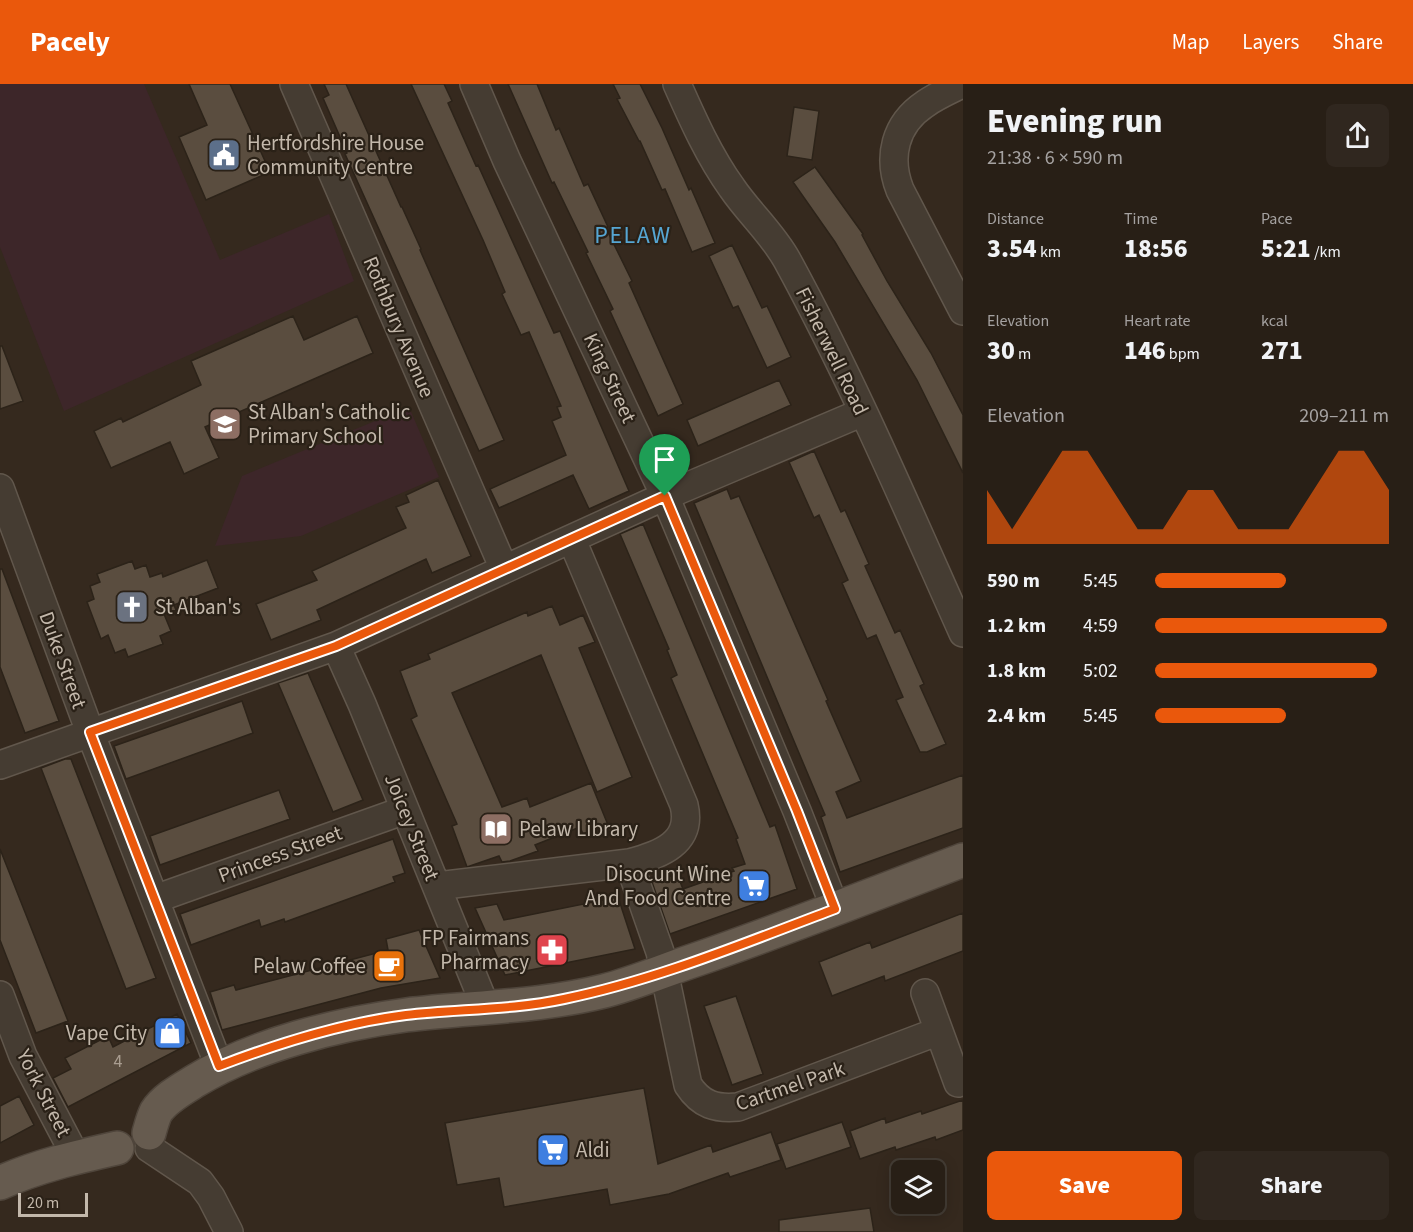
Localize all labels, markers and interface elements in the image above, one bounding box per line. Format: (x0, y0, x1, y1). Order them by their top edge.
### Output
text: Pacely (30, 22, 110, 62)
text: Map (1172, 27, 1209, 57)
text: Layers (1242, 27, 1299, 57)
text: Share (1332, 27, 1383, 57)
text: Evening run (987, 98, 1163, 145)
button: share (1326, 104, 1389, 167)
place label: Hertfordshire House Community Centre (247, 128, 424, 182)
public building icon: Hertfordshire House Community Centre (206, 137, 242, 173)
text: 21:38 · 6 × 590 m (987, 144, 1123, 172)
text: Distance (987, 208, 1044, 230)
text: Time (1124, 208, 1158, 230)
text: Pace (1261, 208, 1292, 230)
district label: PELAW (594, 218, 672, 253)
text: 3.54 (987, 230, 1037, 267)
text: 18:56 (1124, 230, 1188, 267)
text: 5:21 (1261, 230, 1311, 267)
text: km (1037, 241, 1061, 263)
text: /km (1311, 241, 1341, 263)
street label: Rothbury Avenue (356, 252, 442, 402)
street label: Fisherwell Road (788, 282, 876, 420)
text: Elevation (987, 310, 1049, 332)
text: Heart rate (1124, 310, 1191, 332)
text: kcal (1261, 310, 1288, 332)
street label: King Street (576, 328, 644, 428)
text: 30 (987, 332, 1015, 369)
text: 146 (1124, 332, 1166, 369)
text: 271 (1261, 332, 1303, 369)
text: m (1015, 343, 1031, 365)
text: bpm (1166, 343, 1200, 365)
place label: St Alban's Catholic Primary School (248, 397, 411, 451)
text: Elevation (987, 402, 1065, 430)
text: 209–211 m (1299, 402, 1389, 430)
school or university icon: St Alban's Catholic Primary School (207, 406, 243, 442)
pin (639, 434, 690, 496)
icon: arrive (648, 443, 681, 476)
text: 590 m (987, 567, 1040, 595)
text: 5:45 (1083, 567, 1118, 595)
church icon: St Alban's (114, 589, 150, 625)
place label: St Alban's (155, 592, 241, 622)
street label: Duke Street (32, 607, 94, 713)
text: 1.2 km (987, 612, 1046, 640)
text: 4:59 (1083, 612, 1118, 640)
text: 1.8 km (987, 657, 1046, 685)
text: 5:02 (1083, 657, 1118, 685)
text: 2.4 km (987, 702, 1046, 730)
text: 5:45 (1083, 702, 1118, 730)
street label: Joicey Street (377, 769, 447, 885)
library icon: Pelaw Library (478, 811, 514, 847)
place label: Pelaw Library (519, 814, 638, 844)
street label: Princess Street (214, 818, 346, 890)
place label: Disocunt Wine And Food Centre (585, 859, 731, 913)
supermarket icon: Disocunt Wine And Food Centre (736, 868, 772, 904)
place label: FP Fairmans Pharmacy (422, 923, 529, 977)
pharmacy icon: FP Fairmans Pharmacy (534, 932, 570, 968)
cafe icon: Pelaw Coffee (371, 948, 407, 984)
place label: Pelaw Coffee (253, 951, 366, 981)
shop icon: Vape City (152, 1015, 188, 1051)
place label: Vape City (66, 1018, 147, 1048)
street label: York Street (9, 1043, 79, 1142)
house number: 4 (114, 1049, 123, 1074)
street label: Cartmel Park (731, 1053, 849, 1119)
supermarket icon: Aldi (535, 1132, 571, 1168)
place label: Aldi (576, 1135, 610, 1165)
button: Save (987, 1151, 1182, 1220)
button: Share (1194, 1151, 1389, 1220)
map controls (891, 1160, 945, 1214)
button: layers (891, 1160, 945, 1214)
scale bar (18, 1190, 88, 1218)
text: 20 m (27, 1192, 59, 1214)

